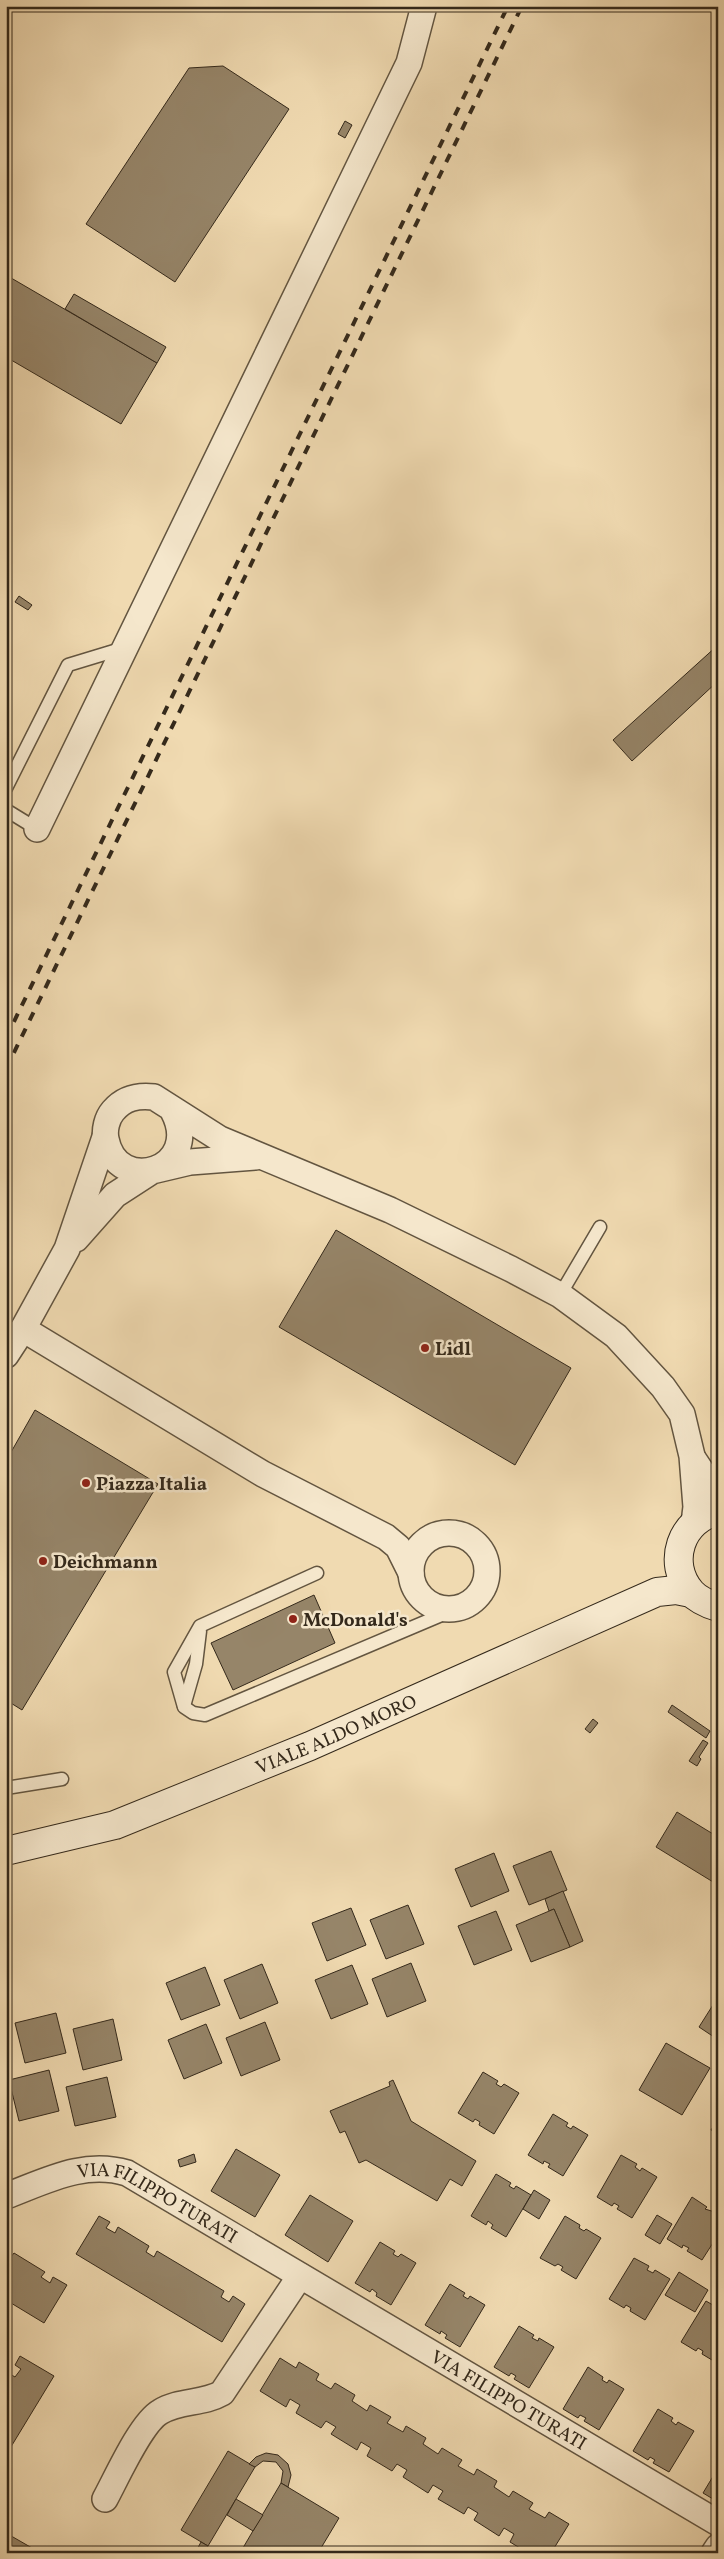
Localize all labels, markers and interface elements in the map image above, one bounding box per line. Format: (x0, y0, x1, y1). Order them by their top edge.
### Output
place label: Lidl (435, 1337, 471, 1363)
marker: Lidl (419, 1342, 431, 1354)
place label: Piazza Italia (96, 1472, 207, 1498)
marker: Piazza Italia (80, 1477, 92, 1489)
place label: Deichmann (53, 1550, 158, 1576)
marker: Deichmann (37, 1555, 49, 1567)
place label: McDonald's (303, 1608, 408, 1634)
marker: McDonald's (287, 1613, 299, 1625)
street label: VIALE ALDO MORO (252, 1689, 421, 1782)
street label: VIA FILIPPO TURATI (75, 2158, 242, 2251)
street label: VIA FILIPPO TURATI (425, 2345, 591, 2457)

